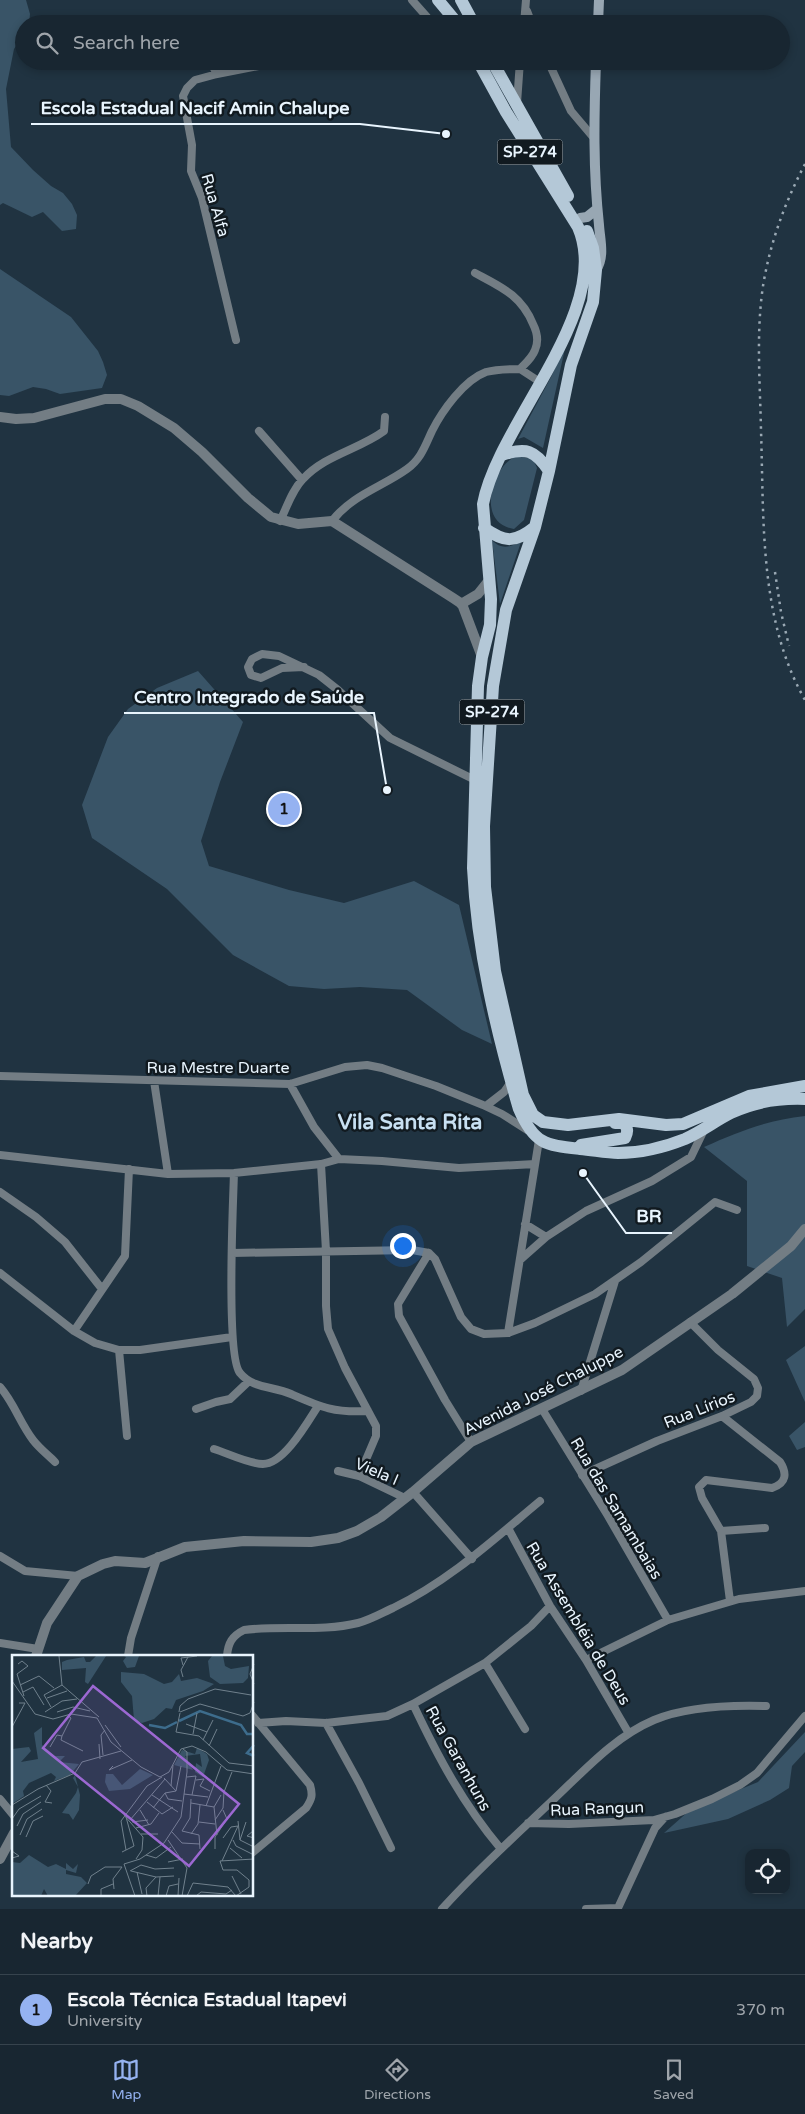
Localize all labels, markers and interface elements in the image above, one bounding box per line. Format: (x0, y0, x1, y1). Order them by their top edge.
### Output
search box (15, 15, 790, 70)
icon: search (33, 29, 61, 57)
text: Search here (73, 32, 180, 54)
callout: Escola Estadual Nacif Amin Chalupe (31, 91, 360, 124)
text: Escola Estadual Nacif Amin Chalupe (40, 97, 350, 119)
road number: SP-274 (498, 140, 562, 164)
street label: Rua Alfa (196, 171, 234, 239)
callout: Centro Integrado de Saúde (124, 680, 374, 713)
text: Centro Integrado de Saúde (134, 686, 364, 708)
road number: SP-274 (460, 700, 524, 724)
pin: 1 (268, 790, 300, 828)
street label: Rua Mestre Duarte (146, 1058, 290, 1078)
district label: Vila Santa Rita (338, 1110, 482, 1135)
callout: BR (626, 1200, 672, 1233)
text: BR (636, 1205, 662, 1227)
your location (390, 1233, 416, 1259)
street label: Avenida José Chaluppe (460, 1342, 627, 1440)
street label: Rua Lírios (661, 1387, 738, 1433)
street label: Rua das Samambaias (566, 1434, 666, 1583)
street label: Viela I (352, 1454, 402, 1490)
street label: Rua Assembléia de Deus (521, 1538, 635, 1709)
inset map (12, 1655, 254, 1896)
street label: Rua Garanhuns (421, 1702, 495, 1815)
street label: Rua Rangun (550, 1797, 644, 1821)
map controls (745, 1849, 790, 1894)
button: locate (745, 1849, 790, 1894)
text: Nearby (20, 1929, 93, 1954)
text: Escola Técnica Estadual Itapevi (67, 1989, 347, 2011)
text: 1 (31, 2000, 41, 2020)
text: 370 m (736, 2000, 785, 2020)
text: University (67, 2011, 142, 2031)
tab: Map (111, 2056, 141, 2103)
tab: Directions (364, 2056, 431, 2103)
tab: Saved (653, 2056, 694, 2103)

